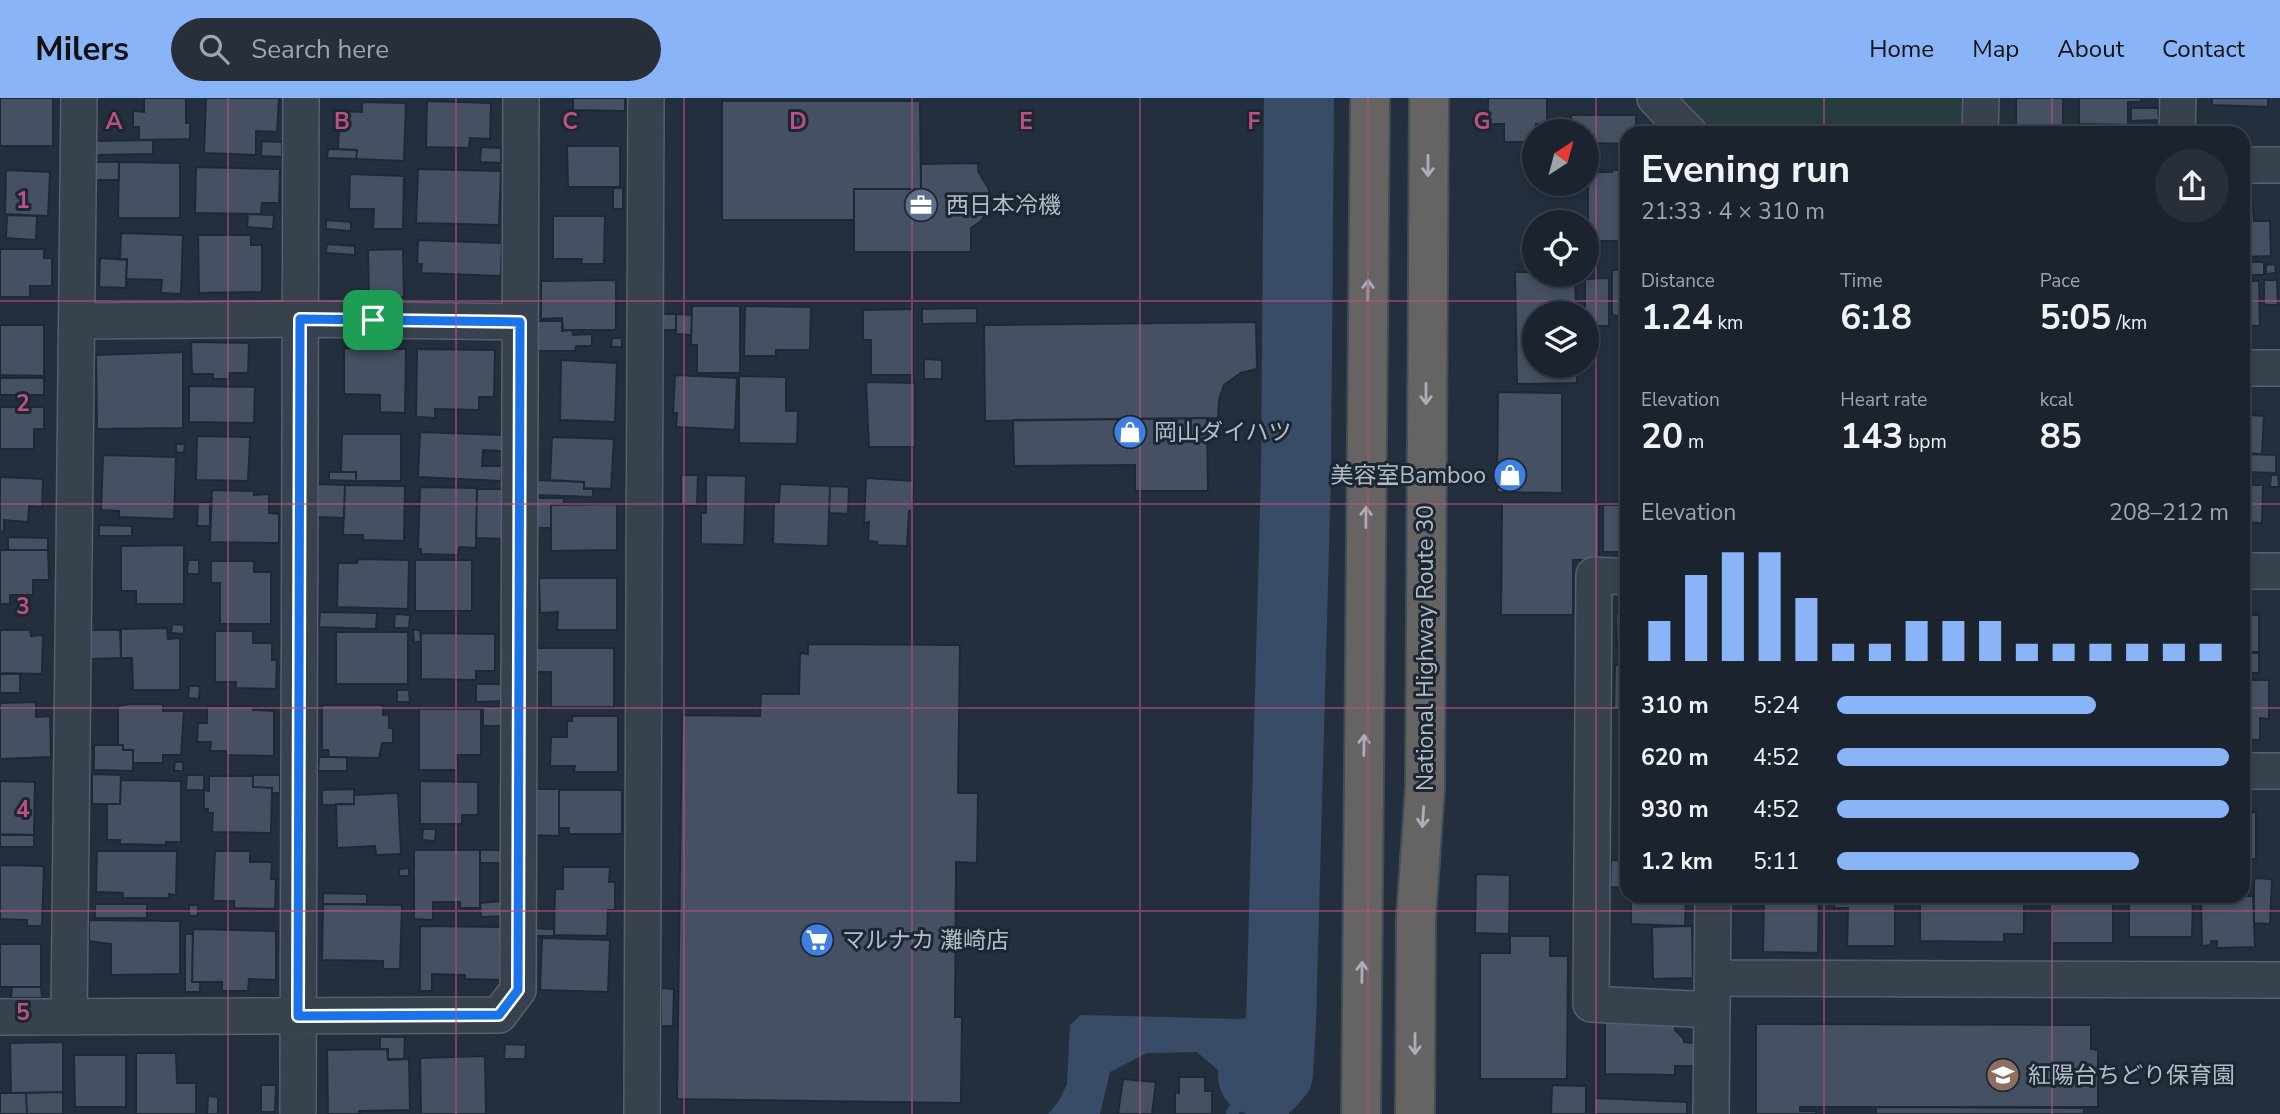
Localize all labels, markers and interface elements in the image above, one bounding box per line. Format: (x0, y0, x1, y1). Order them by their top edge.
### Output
search box (171, 18, 661, 81)
text: Milers (35, 27, 129, 72)
icon: search (195, 30, 233, 68)
text: Search here (251, 32, 389, 67)
text: Home (1869, 33, 1934, 65)
text: Map (1972, 33, 2019, 65)
text: About (2057, 33, 2124, 65)
text: Contact (2162, 33, 2245, 65)
text: A (105, 106, 123, 137)
text: B (334, 106, 350, 137)
text: C (562, 106, 578, 137)
text: D (789, 106, 807, 137)
text: E (1019, 106, 1033, 137)
text: F (1248, 106, 1261, 137)
text: G (1474, 106, 1490, 137)
north arrow (1522, 119, 1600, 196)
map controls (1522, 119, 1599, 378)
text: Evening run (1641, 144, 1850, 195)
button: share (2155, 149, 2229, 223)
one-way arrow (1421, 154, 1435, 177)
text: 1 (16, 185, 30, 216)
office icon: 西日本冷機 (902, 186, 940, 224)
place label: 西日本冷機 (946, 190, 1061, 221)
text: 21:33 · 4 × 310 m (1641, 196, 1825, 227)
button: locate (1522, 210, 1599, 287)
text: Distance (1641, 268, 1715, 294)
text: Time (1840, 268, 1883, 294)
text: Pace (2040, 268, 2080, 294)
one-way arrow (1361, 279, 1375, 302)
pin (343, 290, 403, 350)
text: 1.24 (1641, 294, 1713, 341)
text: 6:18 (1840, 294, 1912, 341)
text: 5:05 (2040, 294, 2111, 341)
icon: arrive (354, 301, 392, 339)
button: layers (1522, 301, 1599, 378)
text: km (1713, 310, 1743, 336)
text: /km (2111, 310, 2147, 336)
one-way arrow (1420, 382, 1433, 405)
text: Elevation (1641, 387, 1720, 413)
text: Heart rate (1840, 387, 1927, 413)
text: kcal (2040, 387, 2073, 413)
text: 2 (16, 388, 30, 419)
shop icon: 岡山ダイハツ (1111, 413, 1149, 451)
text: 20 (1641, 413, 1683, 460)
text: 143 (1840, 413, 1903, 460)
text: 85 (2040, 413, 2082, 460)
place label: 岡山ダイハツ (1154, 417, 1292, 448)
text: m (1683, 429, 1704, 455)
text: bpm (1903, 429, 1947, 455)
shop icon: 美容室Bamboo (1491, 456, 1529, 494)
place label: 美容室Bamboo (1331, 460, 1486, 491)
text: Elevation (1641, 497, 1736, 528)
text: 208–212 m (2109, 497, 2229, 528)
street label: National Highway Route 30 (1410, 505, 1441, 791)
one-way arrow (1359, 506, 1373, 529)
text: 3 (16, 591, 30, 622)
text: 310 m (1641, 690, 1709, 721)
text: 5:24 (1753, 690, 1800, 721)
one-way arrow (1357, 734, 1371, 757)
text: 620 m (1641, 742, 1709, 773)
text: 4:52 (1753, 742, 1800, 773)
text: 4 (16, 794, 30, 825)
text: 930 m (1641, 794, 1709, 825)
text: 4:52 (1753, 794, 1800, 825)
one-way arrow (1416, 805, 1429, 828)
text: 1.2 km (1641, 846, 1713, 877)
text: 5:11 (1753, 846, 1800, 877)
supermarket icon: マルナカ 灘崎店 (798, 921, 836, 959)
place label: マルナカ 灘崎店 (842, 925, 1009, 956)
one-way arrow (1355, 961, 1369, 984)
text: 5 (16, 997, 30, 1028)
one-way arrow (1408, 1033, 1422, 1056)
school or university icon: 紅陽台ちどり保育園 (1984, 1056, 2022, 1094)
place label: 紅陽台ちどり保育園 (2028, 1060, 2235, 1091)

